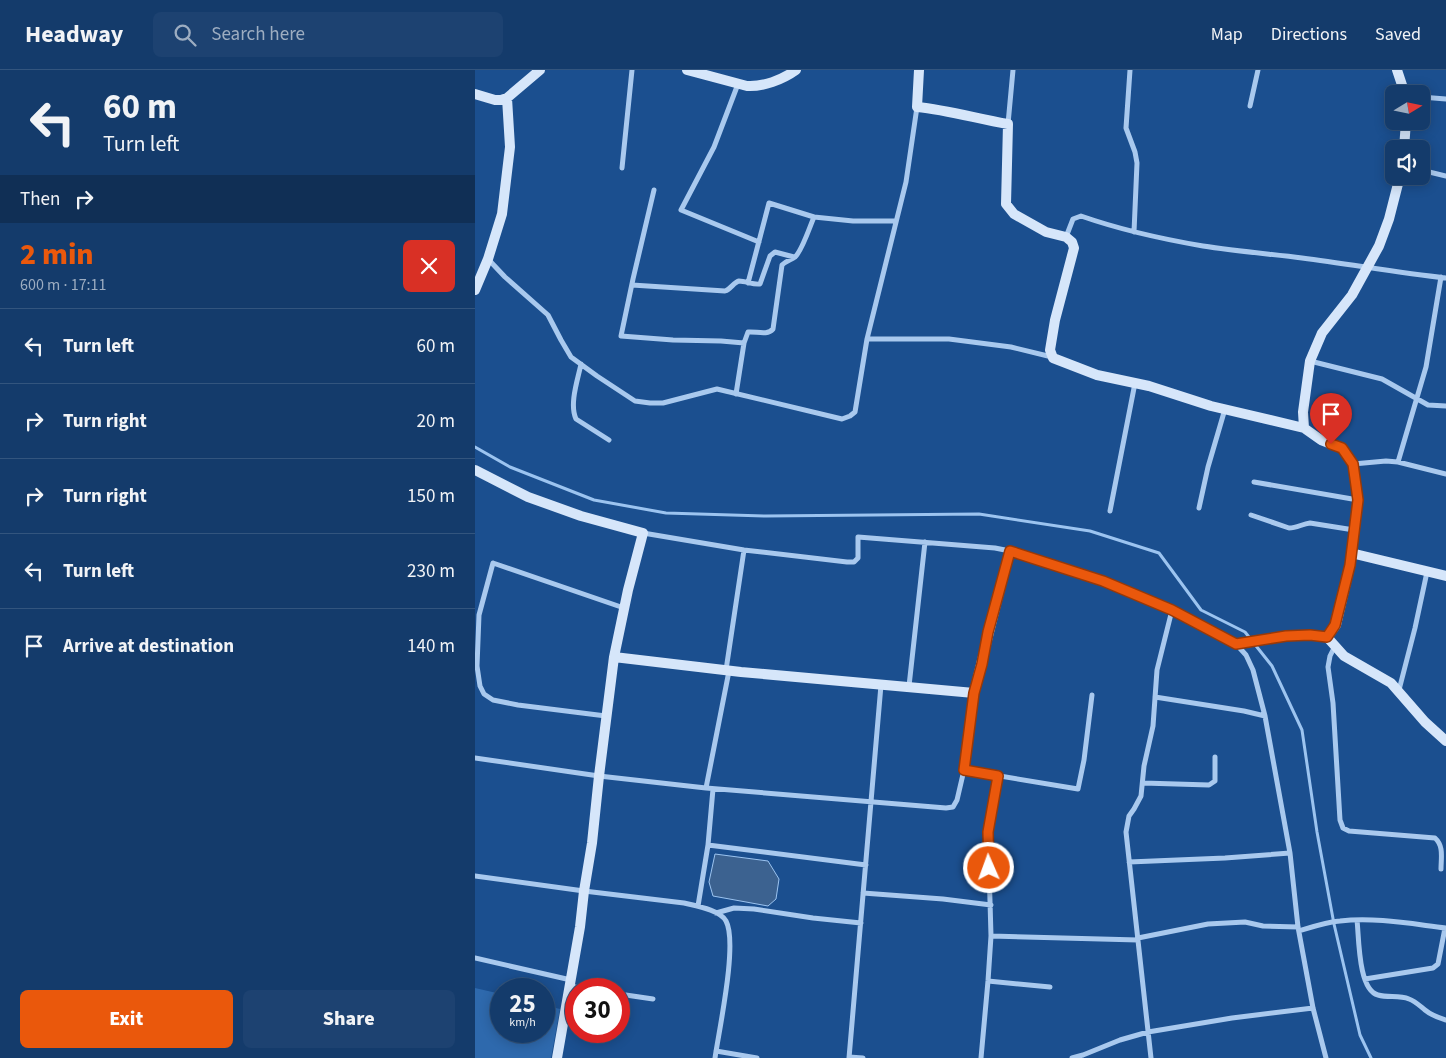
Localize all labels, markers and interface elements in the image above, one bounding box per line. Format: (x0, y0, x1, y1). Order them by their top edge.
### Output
search box (153, 12, 503, 57)
text: Headway (25, 17, 123, 52)
icon: search (171, 21, 199, 49)
text: Search here (211, 21, 305, 48)
text: Map (1211, 22, 1243, 47)
text: Directions (1271, 22, 1347, 47)
text: Saved (1375, 22, 1421, 47)
text: 60 m (103, 82, 177, 132)
north arrow (1385, 85, 1430, 130)
map controls (1385, 85, 1430, 185)
icon: left (20, 90, 85, 155)
text: Turn left (103, 128, 179, 160)
button: sound (1385, 140, 1430, 185)
icon: right (70, 185, 98, 213)
text: Then (20, 186, 60, 213)
text: 2 min (20, 233, 94, 276)
button: close (403, 240, 455, 292)
text: 600 m · 17:11 (20, 274, 107, 296)
icon: left (20, 332, 48, 360)
text: Turn left (63, 333, 134, 360)
text: 60 m (417, 333, 455, 360)
pin (1310, 393, 1352, 444)
icon: arrive (1317, 400, 1345, 428)
icon: right (20, 407, 48, 435)
text: Turn right (63, 408, 147, 435)
text: 20 m (417, 408, 455, 435)
icon: right (20, 482, 48, 510)
text: Turn right (63, 483, 147, 510)
text: 150 m (407, 483, 455, 510)
icon: left (20, 557, 48, 585)
text: Turn left (63, 558, 134, 585)
text: 230 m (407, 558, 455, 585)
icon: arrive (20, 632, 48, 660)
text: Arrive at destination (63, 633, 234, 660)
text: 140 m (407, 633, 455, 660)
position arrow (962, 841, 1014, 893)
speed limit sign: 30 (565, 978, 630, 1043)
text: 25 (509, 986, 536, 1022)
button: Exit (20, 990, 233, 1048)
button: Share (243, 990, 455, 1048)
text: km/h (509, 1014, 536, 1031)

